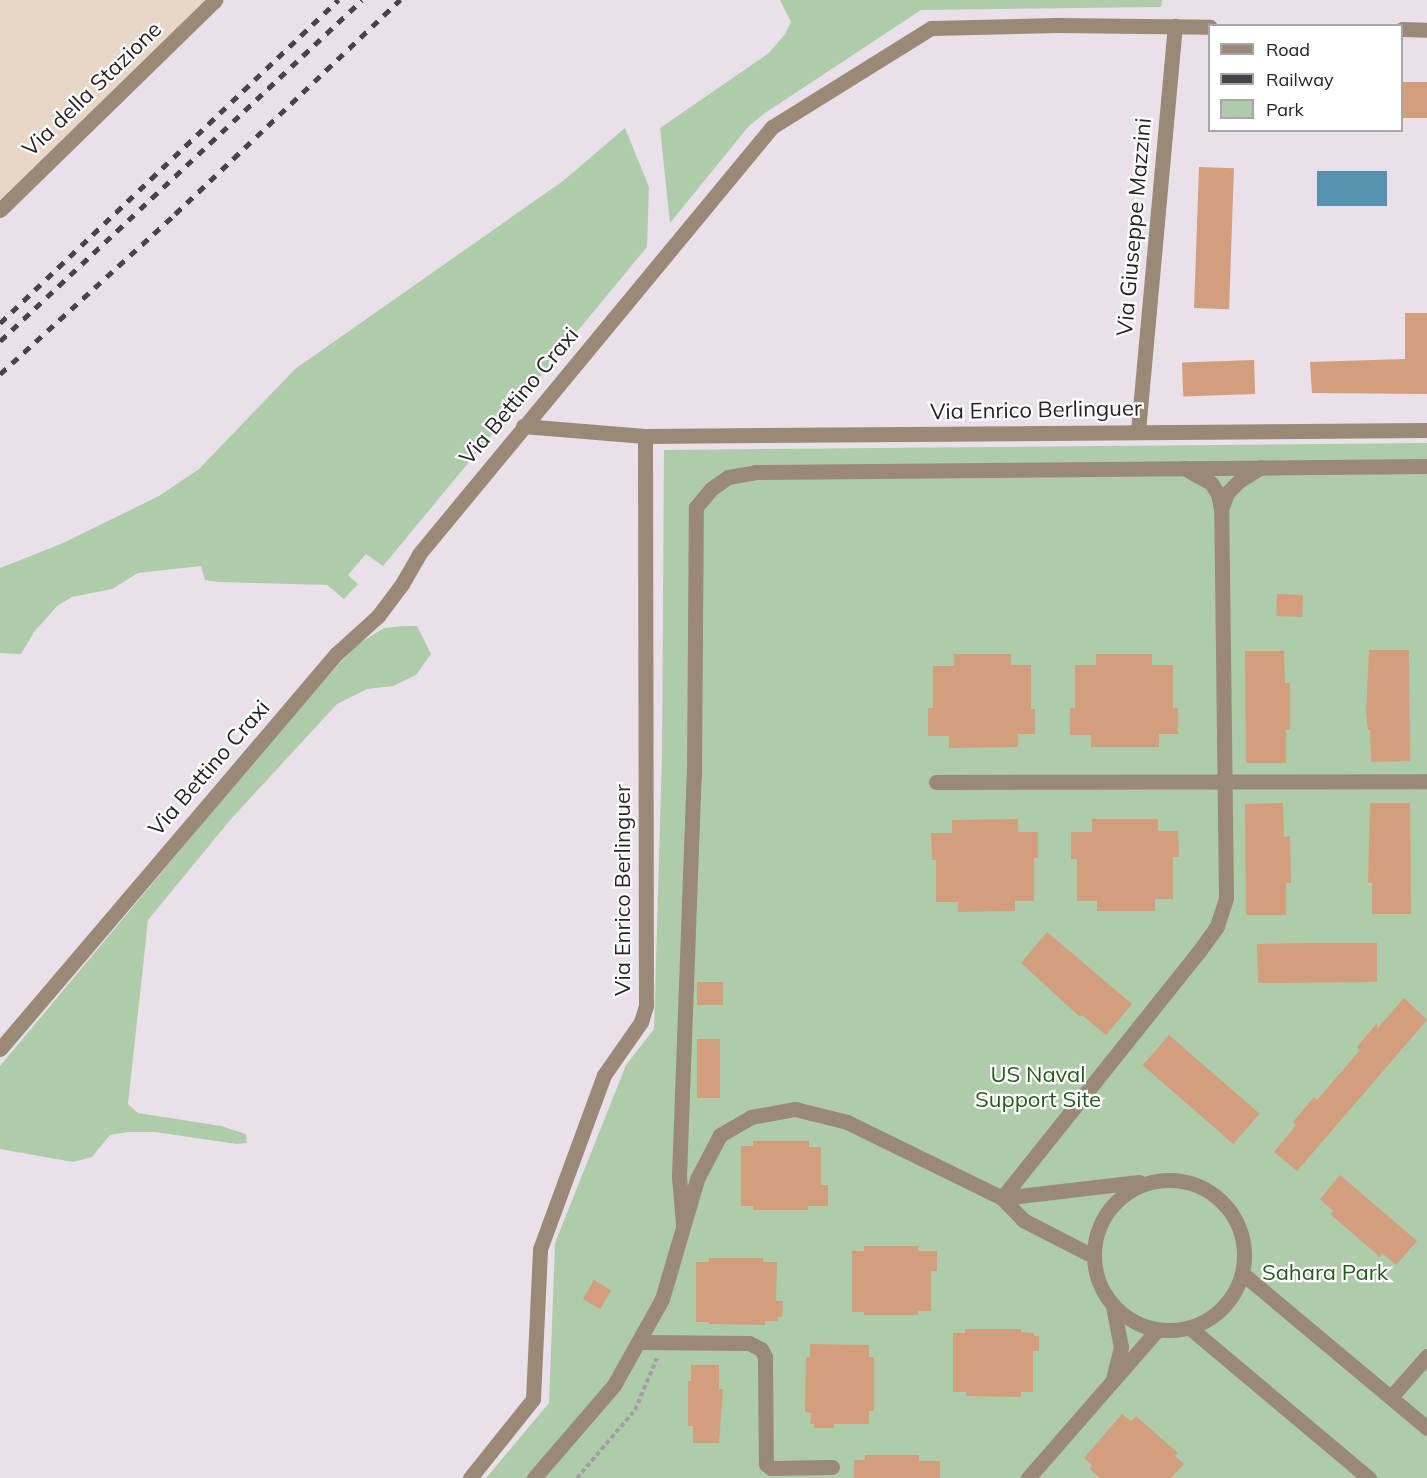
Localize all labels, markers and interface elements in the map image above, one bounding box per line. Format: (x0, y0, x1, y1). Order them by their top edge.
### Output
street label: Via della Stazione (17, 16, 167, 162)
legend (1208, 24, 1403, 132)
text: Road (1266, 38, 1310, 61)
text: Railway (1266, 68, 1334, 91)
text: Park (1266, 98, 1304, 121)
street label: Via Giuseppe Mazzini (1111, 117, 1157, 337)
street label: Via Bettino Craxi (454, 322, 584, 470)
street label: Via Enrico Berlinguer (930, 395, 1142, 425)
street label: Via Bettino Craxi (143, 695, 275, 841)
street label: Via Enrico Berlinguer (610, 784, 636, 996)
park label: US Naval Support Site (975, 1061, 1101, 1112)
park label: Sahara Park (1262, 1260, 1388, 1286)

